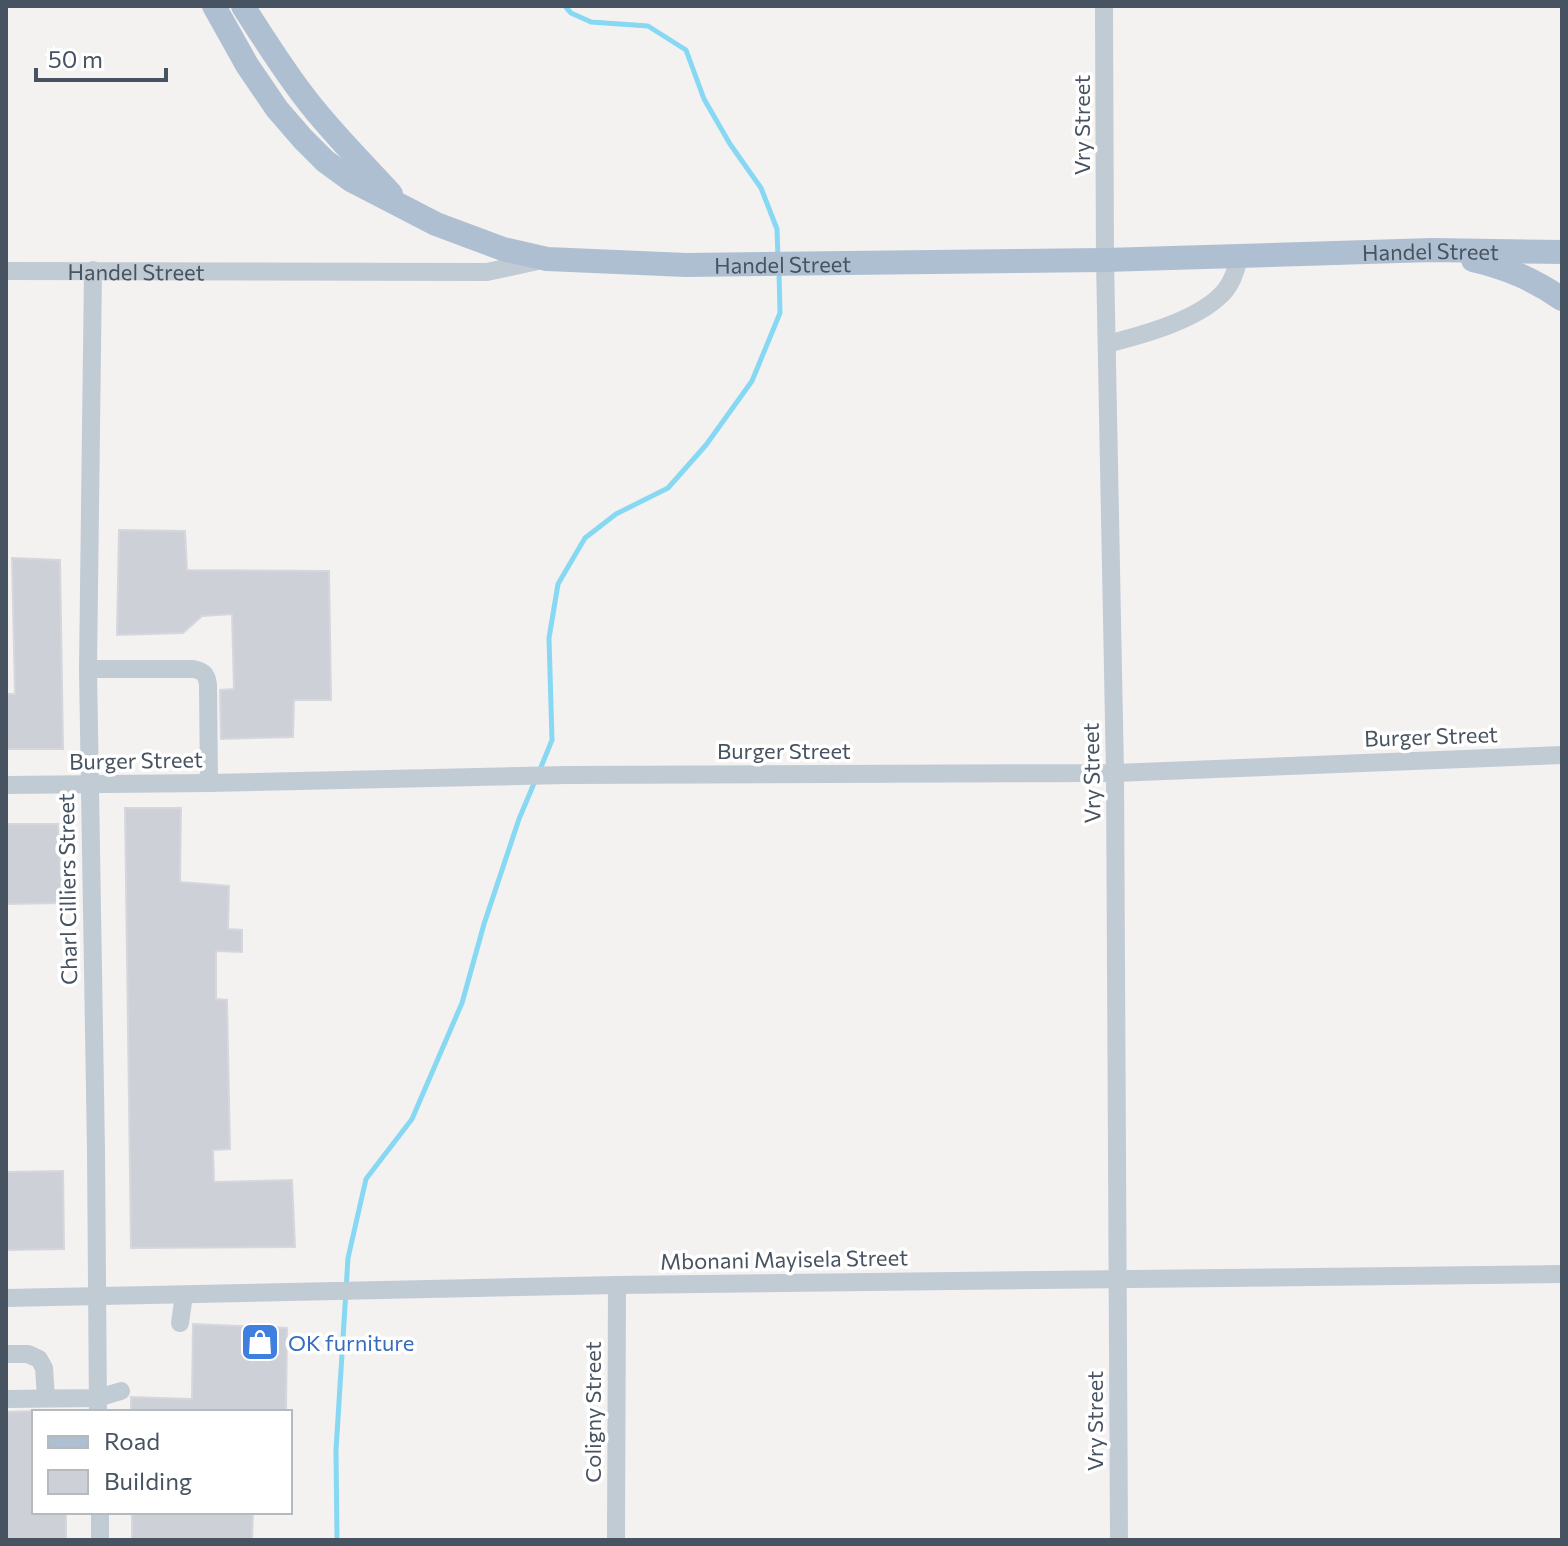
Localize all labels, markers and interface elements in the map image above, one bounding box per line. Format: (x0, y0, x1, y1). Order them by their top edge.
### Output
scale bar (36, 32, 166, 82)
text: 50 m (48, 44, 103, 73)
street label: Vry Street (1068, 75, 1095, 175)
street label: Handel Street (1362, 236, 1499, 266)
street label: Handel Street (714, 250, 851, 278)
street label: Handel Street (67, 258, 205, 285)
street label: Burger Street (1364, 720, 1498, 752)
street label: Vry Street (1077, 722, 1105, 824)
street label: Burger Street (717, 737, 851, 764)
street label: Burger Street (69, 745, 203, 775)
street label: Charl Cilliers Street (52, 793, 82, 985)
street label: Mbonani Mayisela Street (660, 1243, 908, 1275)
shop icon: OK furniture (239, 1321, 281, 1363)
place label: OK furniture (288, 1329, 414, 1356)
street label: Coligny Street (579, 1341, 606, 1483)
street label: Vry Street (1081, 1371, 1108, 1471)
legend (32, 1410, 292, 1514)
text: Road (104, 1426, 160, 1455)
text: Building (104, 1466, 192, 1495)

